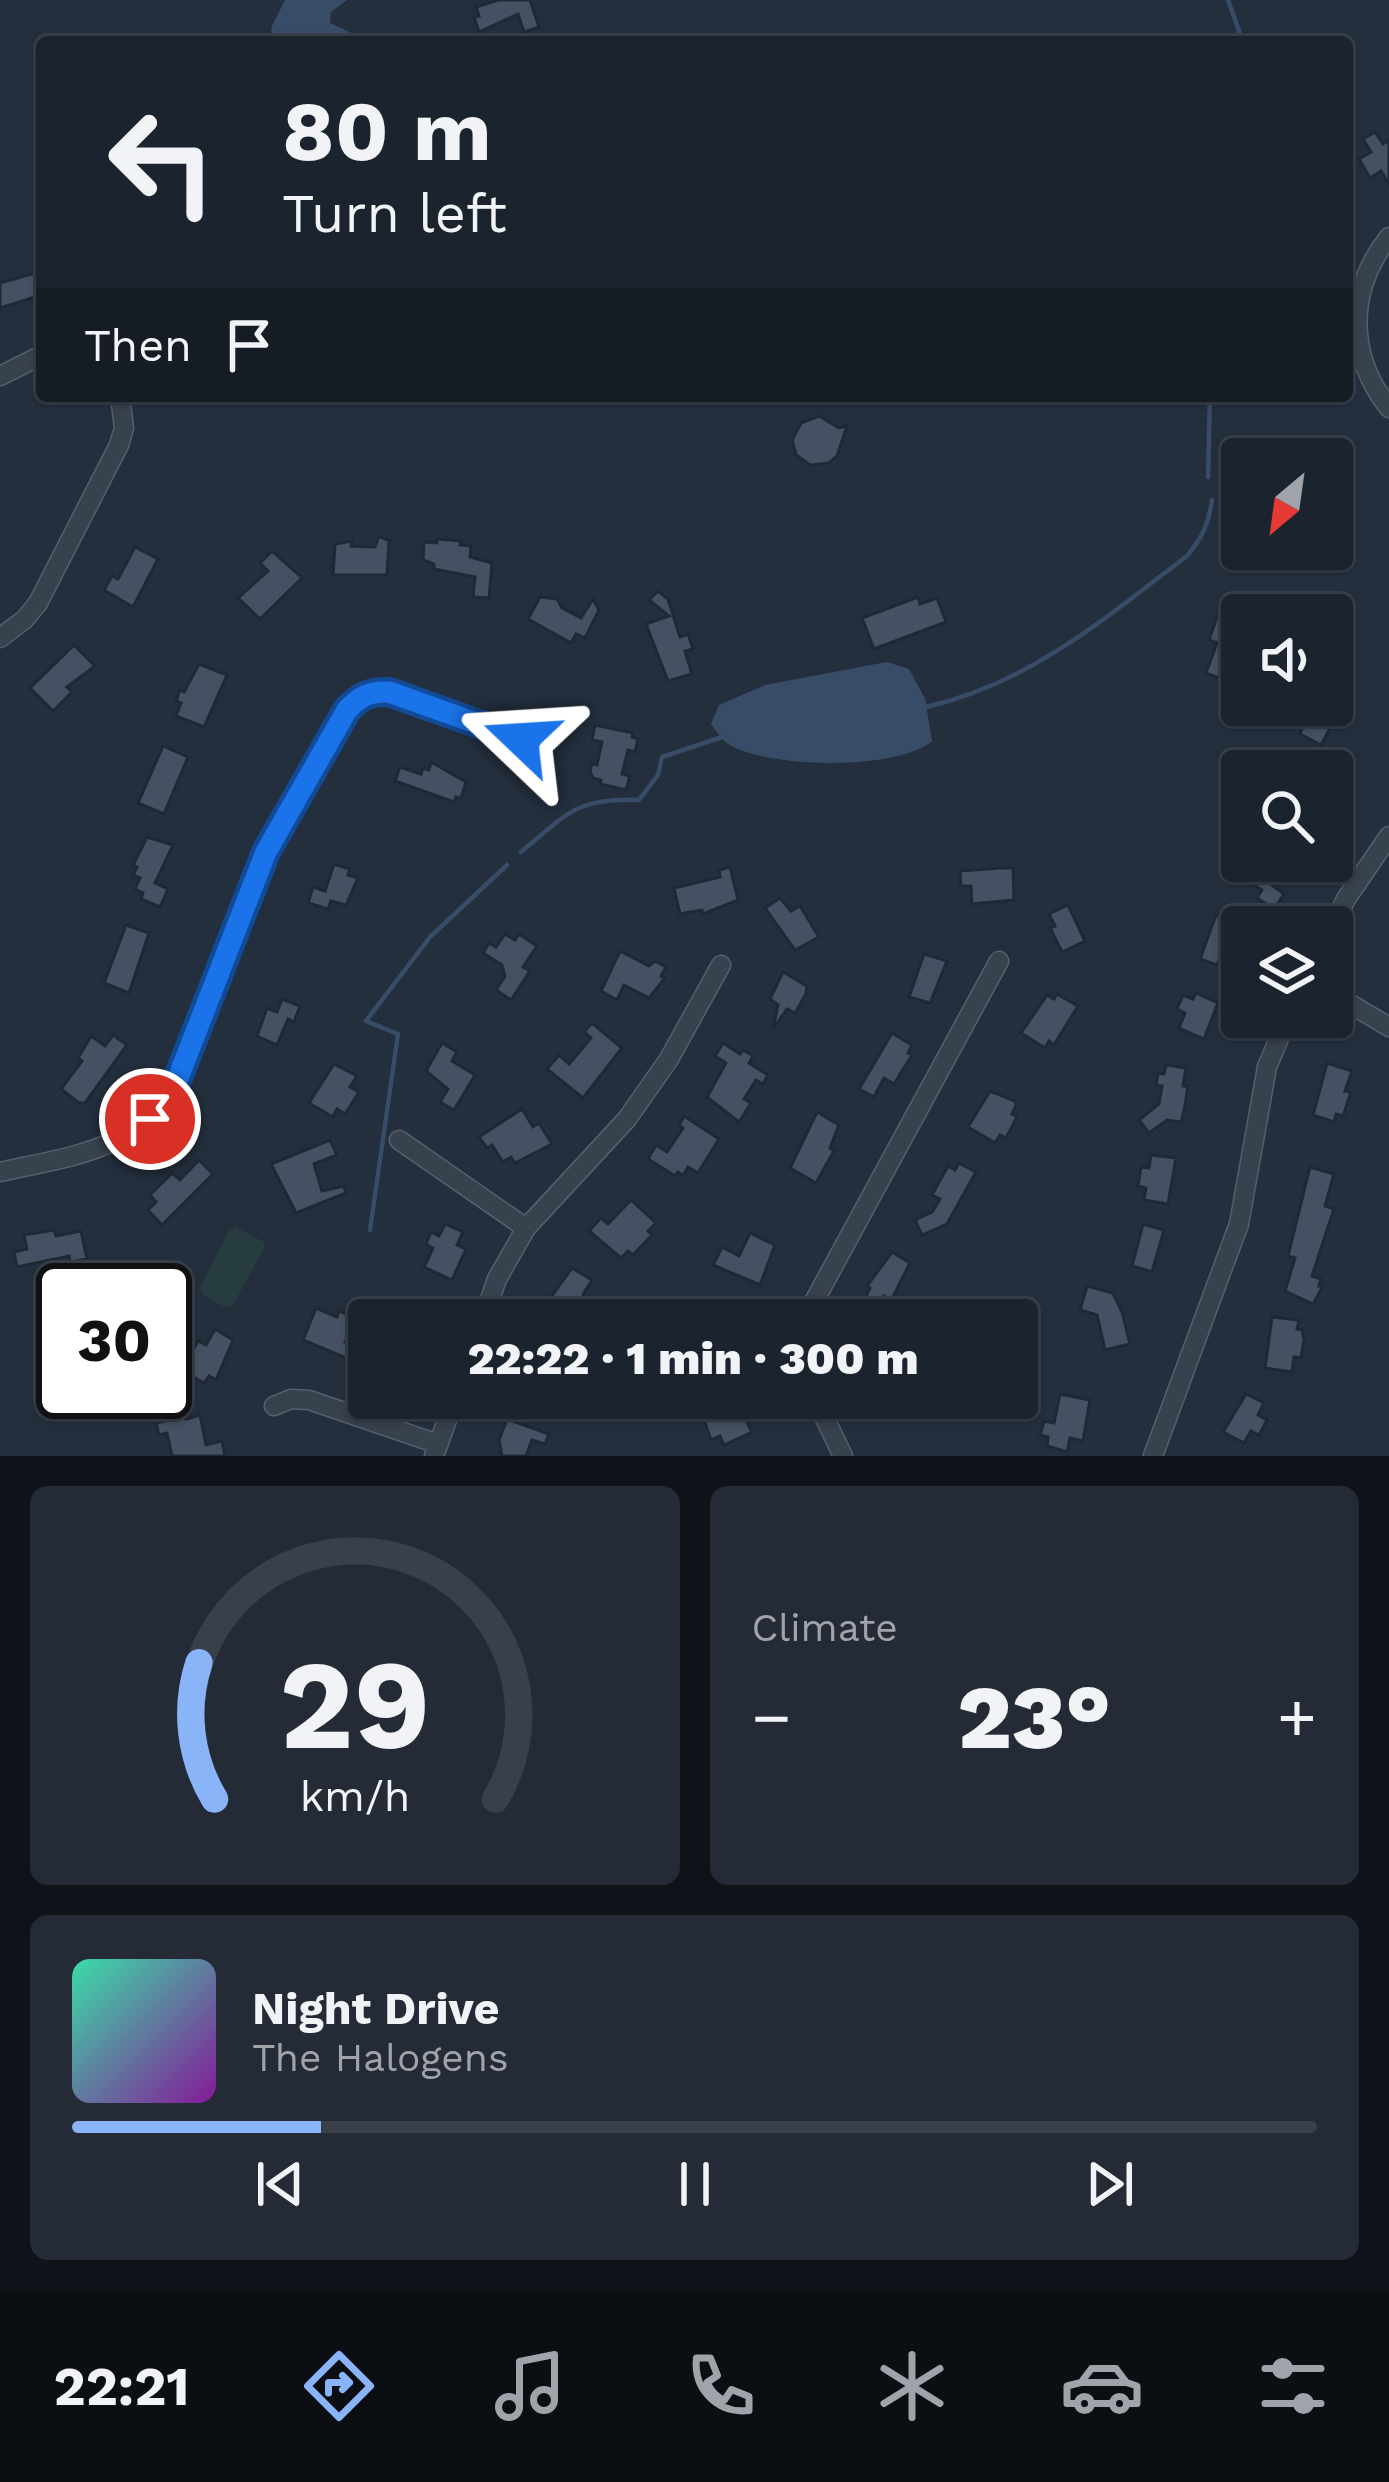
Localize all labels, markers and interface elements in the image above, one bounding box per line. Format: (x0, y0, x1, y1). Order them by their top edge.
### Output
text: 80 m (282, 82, 492, 180)
icon: left (84, 84, 240, 240)
text: Turn left (282, 182, 507, 245)
icon: arrive (216, 312, 282, 378)
text: Then (84, 319, 192, 372)
north arrow (1221, 438, 1353, 570)
map controls (1221, 438, 1353, 1038)
button: sound (1221, 594, 1353, 726)
position arrow (458, 676, 584, 802)
button: search (1221, 750, 1353, 882)
button: layers (1221, 906, 1353, 1038)
pin (99, 1068, 201, 1170)
icon: arrive (117, 1086, 183, 1152)
speed limit sign: 30 (36, 1263, 192, 1419)
text: 22:22 · 1 min · 300 m (467, 1332, 919, 1385)
text: Climate (752, 1605, 898, 1650)
text: 29 (279, 1632, 430, 1778)
text: 23° (957, 1664, 1111, 1770)
text: − (752, 1679, 791, 1756)
text: + (1277, 1679, 1317, 1756)
text: km/h (299, 1770, 410, 1820)
text: Night Drive (252, 1982, 500, 2035)
text: The Halogens (252, 2035, 508, 2080)
icon: previous (247, 2151, 313, 2217)
icon: pause (662, 2151, 728, 2217)
icon: next (1077, 2151, 1143, 2217)
icon: directions (297, 2344, 381, 2428)
icon: music (488, 2344, 572, 2428)
icon: phone (679, 2344, 763, 2428)
icon: climate (870, 2344, 954, 2428)
icon: car (1060, 2344, 1144, 2428)
icon: filters (1251, 2344, 1335, 2428)
text: 22:21 (53, 2355, 190, 2418)

